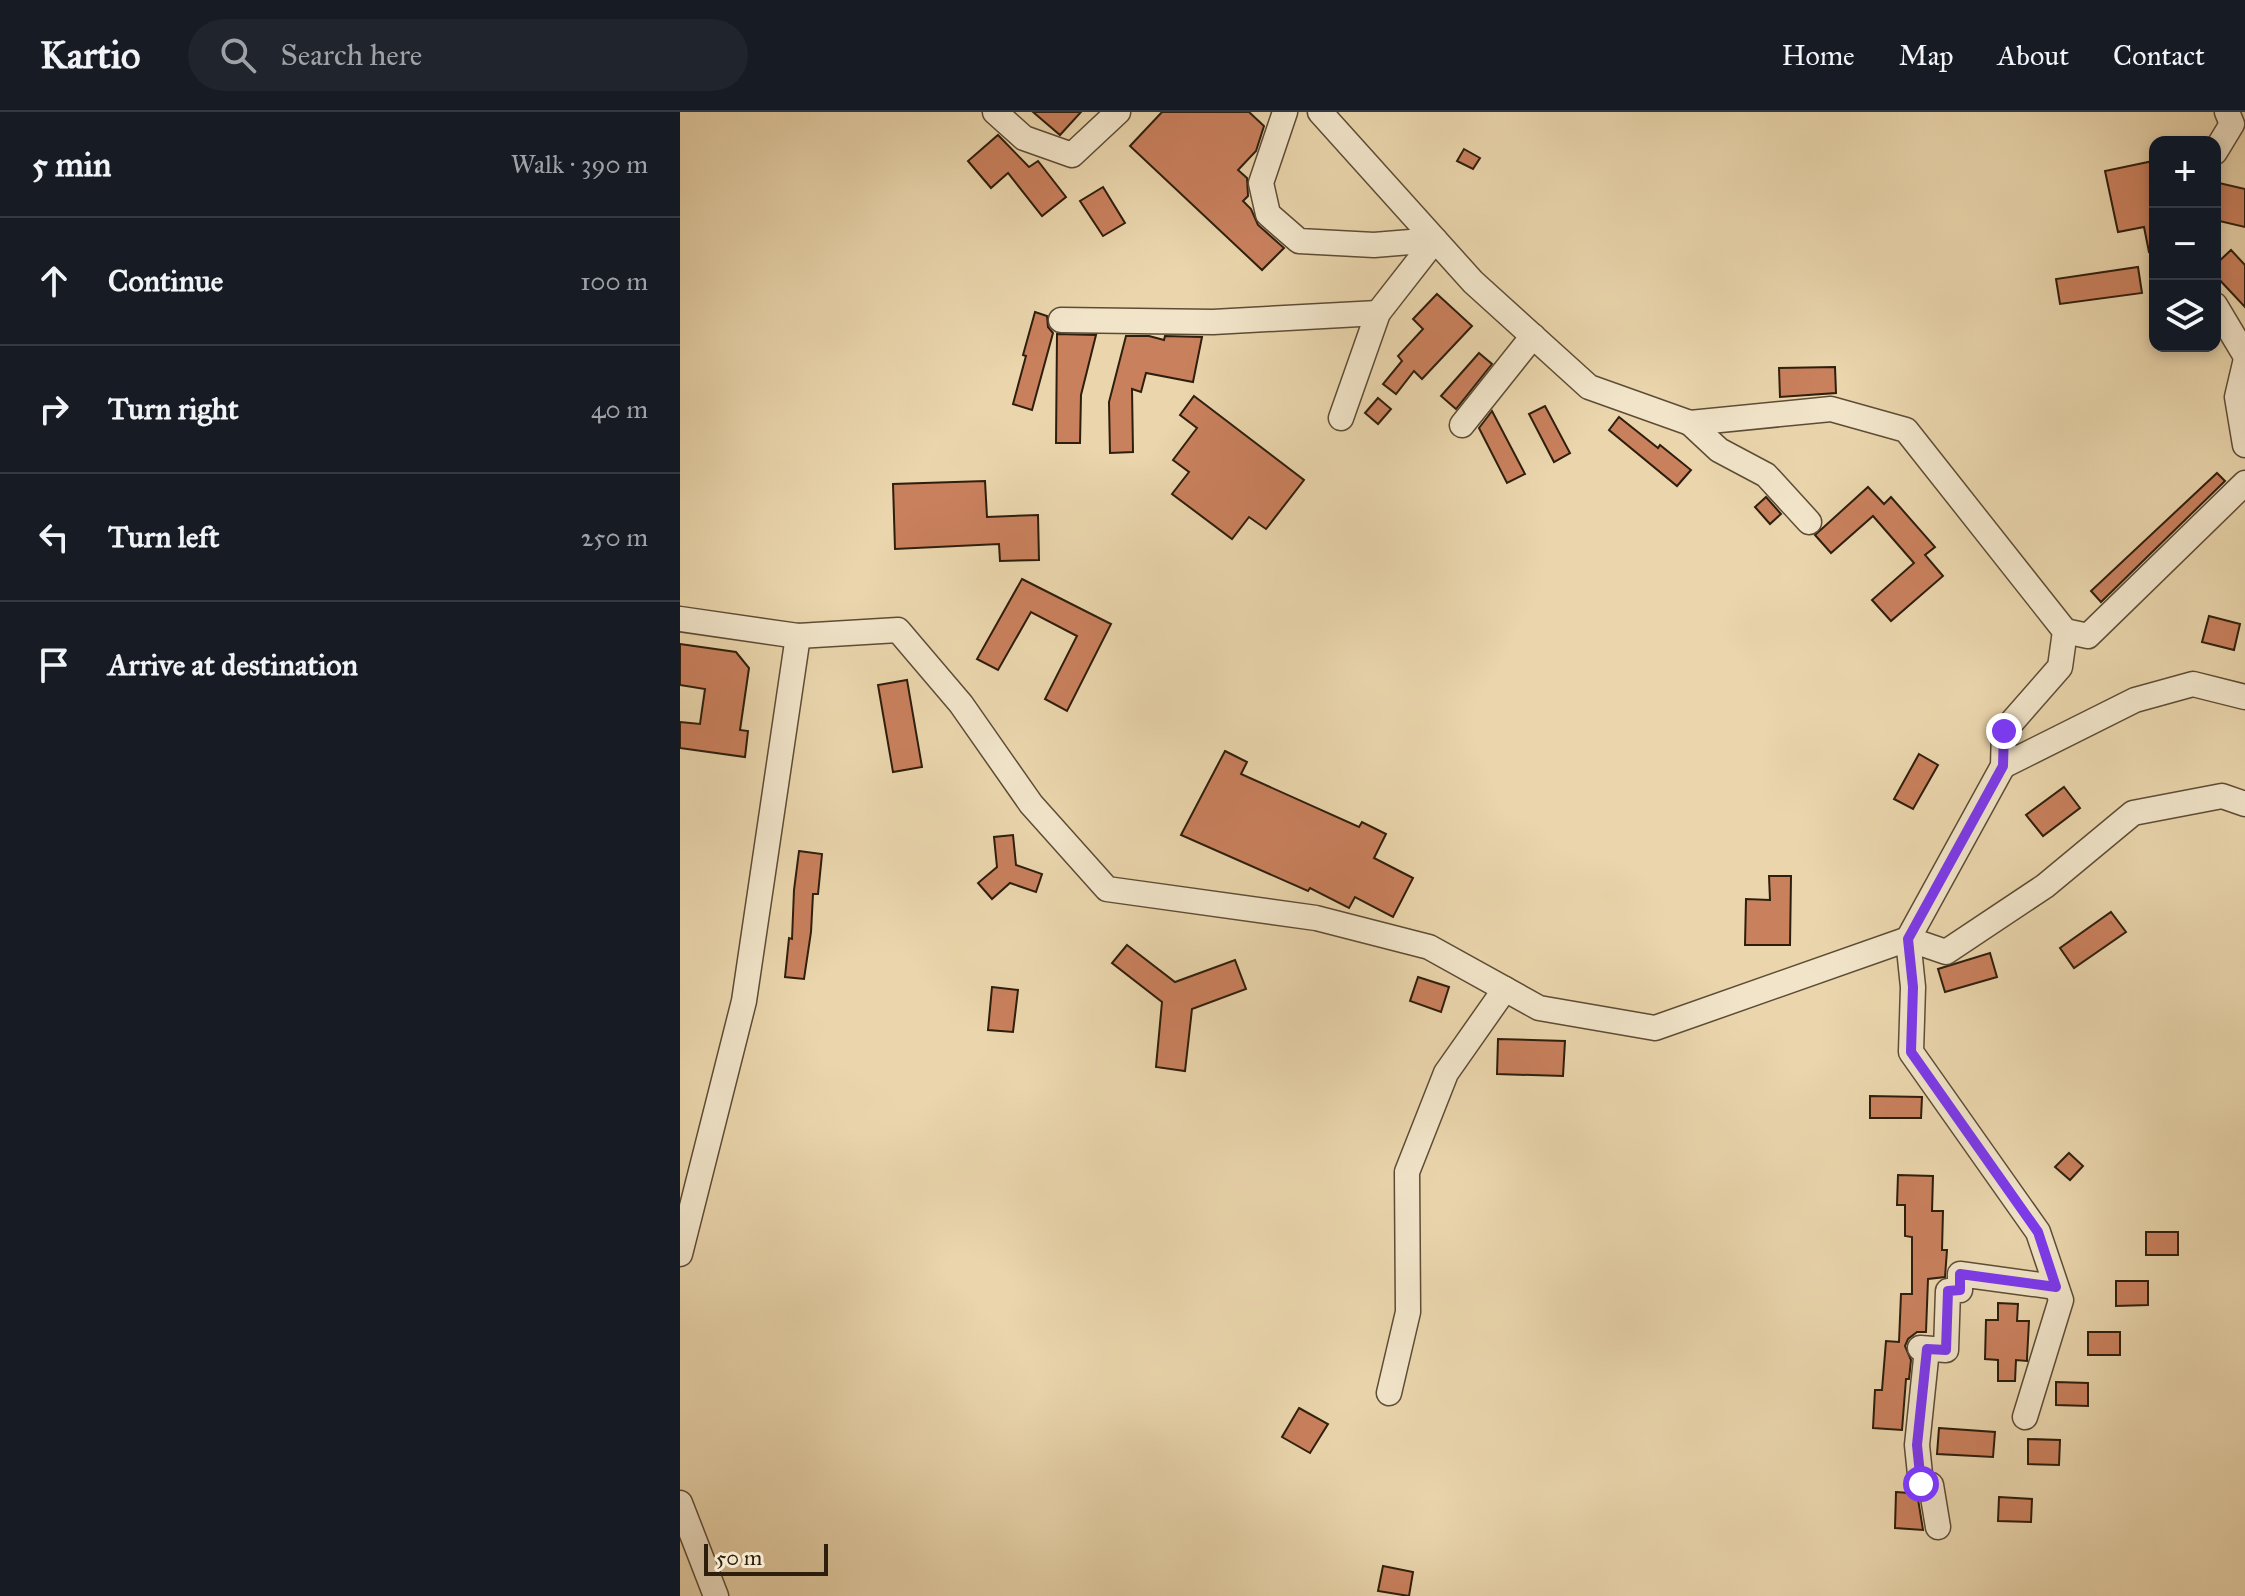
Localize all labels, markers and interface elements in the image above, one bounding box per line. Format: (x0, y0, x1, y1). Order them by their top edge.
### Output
search box (188, 19, 748, 91)
text: Kartio (40, 32, 140, 78)
icon: search (216, 33, 260, 77)
text: Search here (280, 37, 422, 73)
text: Home (1782, 38, 1855, 73)
text: Map (1899, 38, 1953, 73)
text: About (1997, 38, 2069, 73)
text: Contact (2113, 38, 2205, 73)
map controls (2149, 136, 2221, 352)
button: + (2149, 136, 2221, 208)
text: 5 min (32, 144, 111, 185)
text: Walk · 390 m (511, 148, 648, 180)
button: − (2149, 208, 2221, 280)
icon: ahead (32, 259, 76, 303)
text: Continue (108, 263, 223, 299)
text: 100 m (580, 265, 648, 297)
button: layers (2149, 280, 2221, 352)
icon: right (32, 387, 76, 431)
text: Turn right (108, 391, 239, 427)
text: 40 m (591, 393, 648, 425)
icon: left (32, 515, 76, 559)
text: Turn left (108, 519, 219, 555)
text: 250 m (581, 521, 648, 553)
icon: arrive (32, 643, 76, 687)
text: Arrive at destination (108, 647, 358, 683)
route end (1986, 713, 2022, 749)
route start (1903, 1466, 1939, 1502)
scale bar (704, 1540, 828, 1576)
text: 50 m (716, 1544, 762, 1571)

